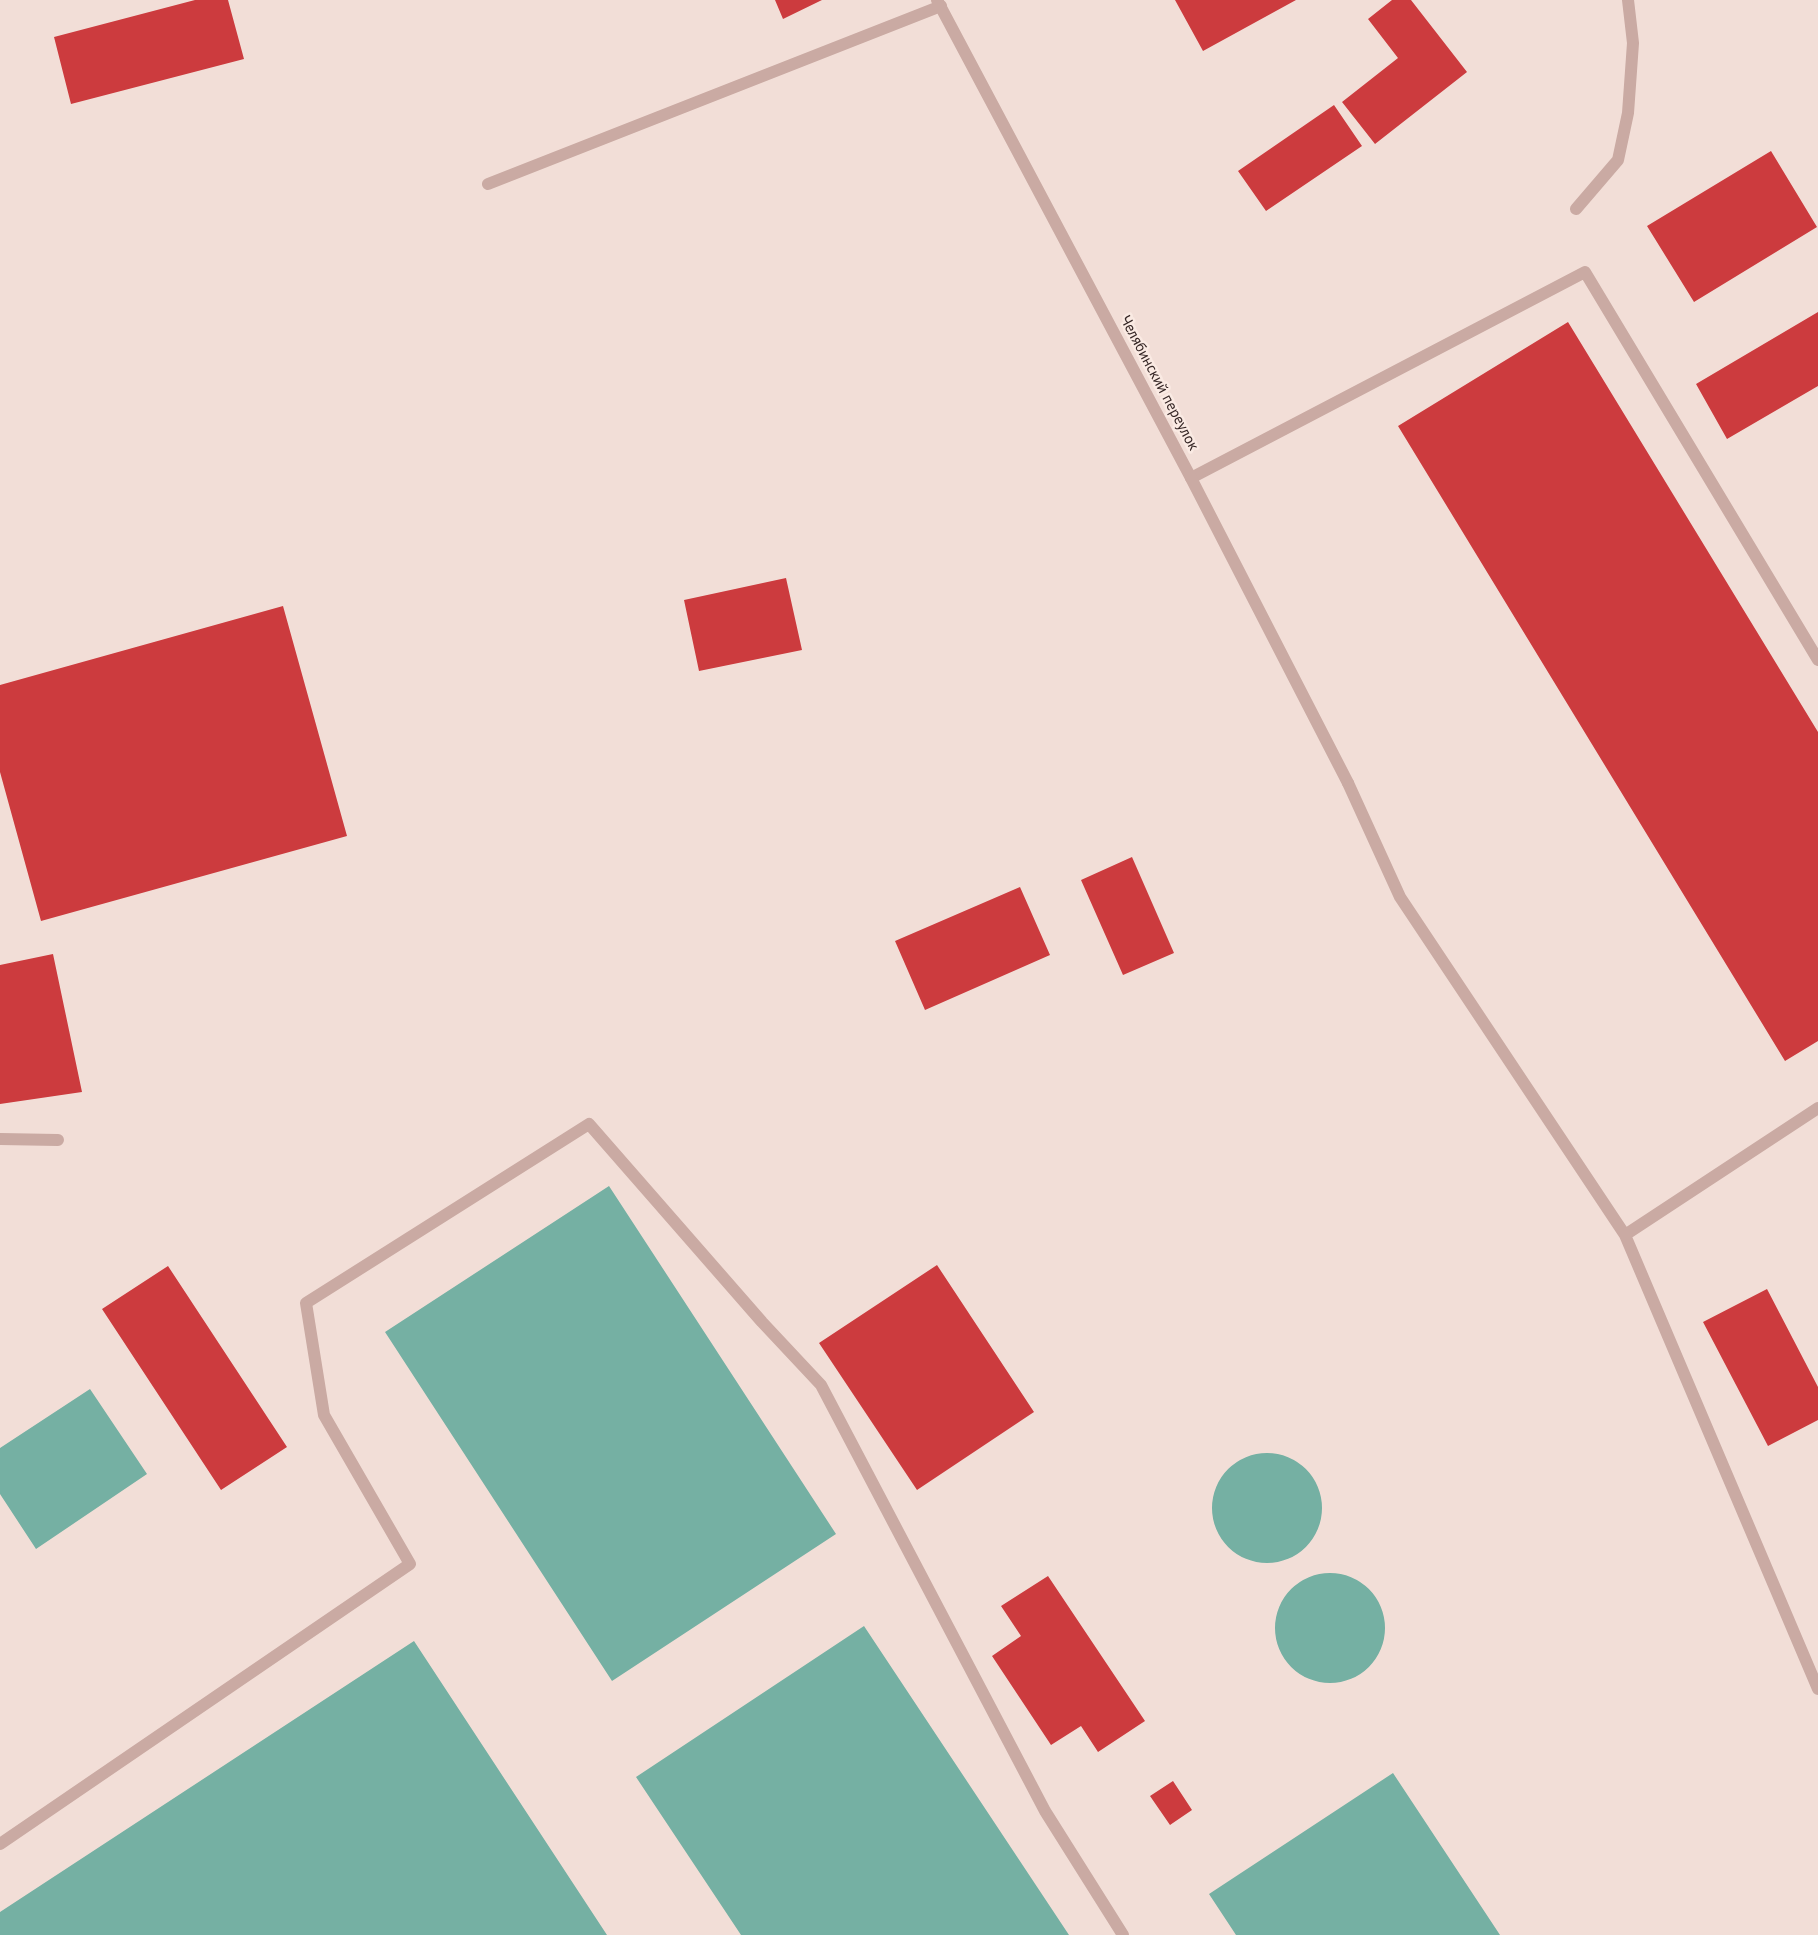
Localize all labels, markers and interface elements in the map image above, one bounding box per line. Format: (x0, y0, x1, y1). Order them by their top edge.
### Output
street label: Челябинский переулок (1116, 312, 1202, 454)

